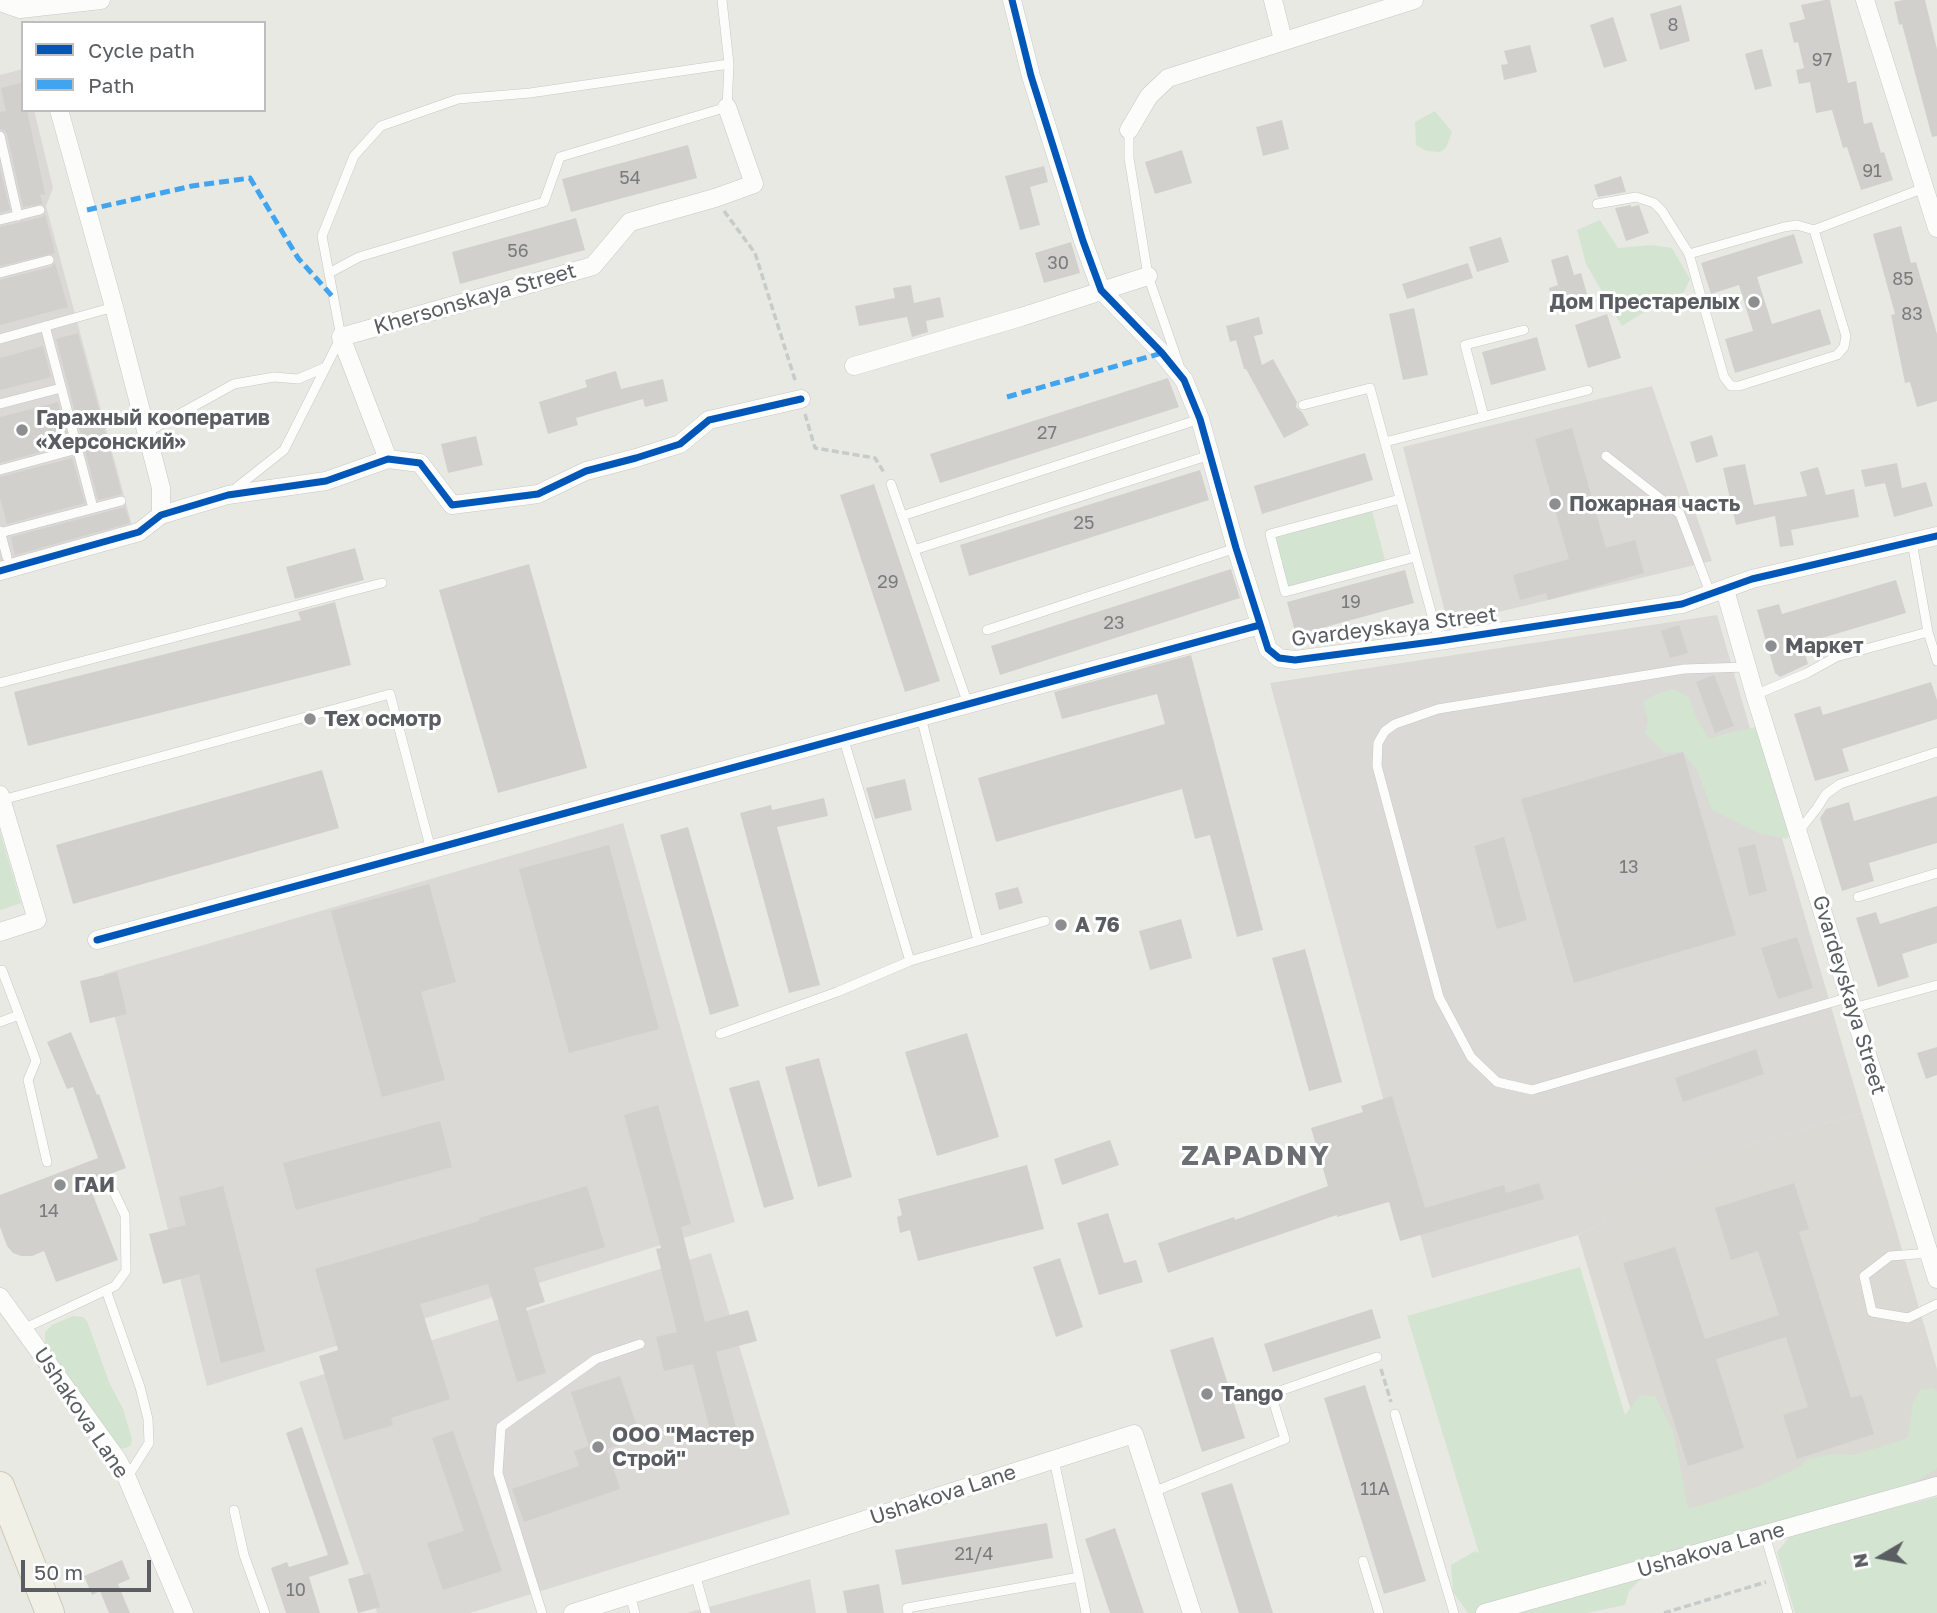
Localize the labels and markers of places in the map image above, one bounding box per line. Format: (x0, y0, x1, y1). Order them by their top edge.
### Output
place label: Дом Престарелых (1550, 289, 1740, 315)
marker: Дом Престарелых (1746, 294, 1762, 310)
place label: Гаражный кооператив «Херсонский» (36, 405, 270, 455)
marker: Гаражный кооператив «Херсонский» (14, 422, 30, 438)
place label: Пожарная часть (1569, 491, 1740, 517)
marker: Пожарная часть (1547, 496, 1563, 512)
place label: Маркет (1785, 633, 1864, 659)
marker: Маркет (1763, 638, 1779, 654)
place label: Тех осмотр (324, 706, 441, 732)
marker: Тех осмотр (302, 711, 318, 727)
place label: А 76 (1075, 912, 1120, 938)
marker: А 76 (1053, 917, 1069, 933)
place label: ГАИ (74, 1172, 115, 1198)
marker: ГАИ (52, 1177, 68, 1193)
place label: Tango (1221, 1381, 1283, 1407)
marker: Tango (1199, 1386, 1215, 1402)
place label: ООО "Мастер Строй" (612, 1422, 754, 1472)
marker: ООО "Мастер Строй" (590, 1439, 606, 1455)

